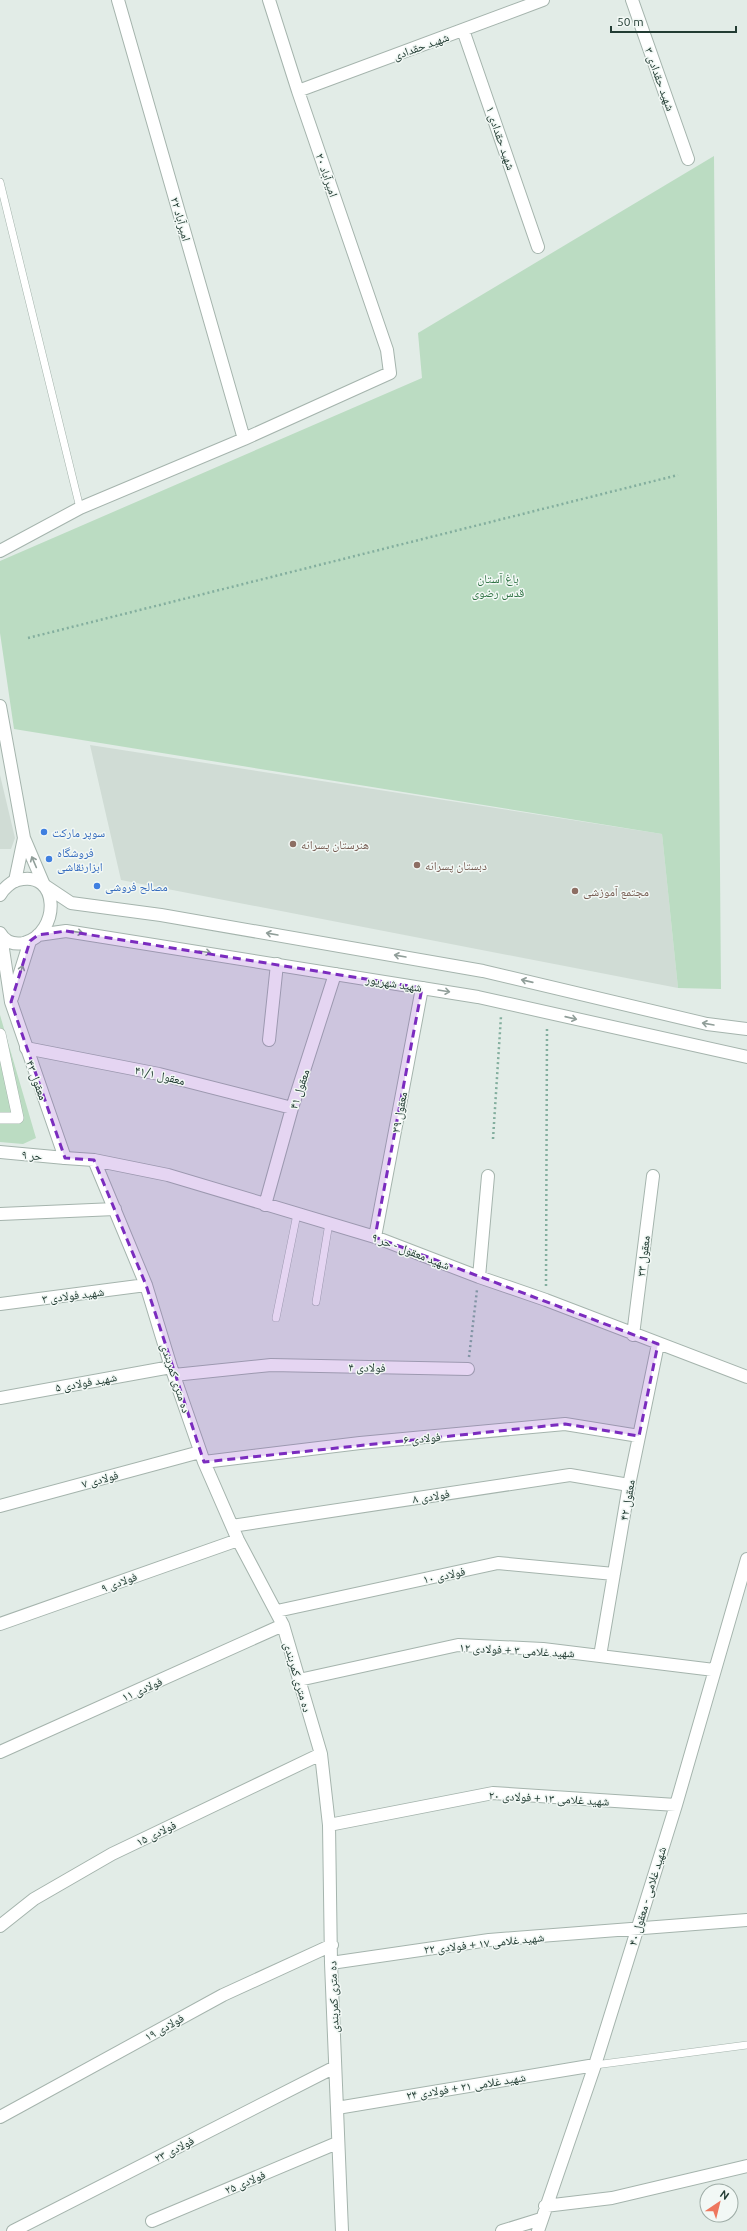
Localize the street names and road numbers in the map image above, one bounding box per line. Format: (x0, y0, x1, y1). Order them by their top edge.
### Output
street label: شهید حقدادی (391, 30, 451, 63)
street label: شهید حقدادی ۳ (641, 45, 678, 113)
street label: شهید حقدادی ۱ (483, 104, 518, 172)
street label: امیرآباد ۲۰ (312, 152, 341, 199)
street label: امیرآباد ۲۲ (167, 195, 194, 243)
street label: شهید شهریور (364, 972, 423, 995)
street label: معقول ۴۳ (23, 1058, 50, 1102)
street label: معقول ۴۱/۱ (133, 1063, 186, 1088)
street label: معقول ۴۱ (286, 1067, 313, 1111)
street label: معقول ۳۹ (389, 1090, 410, 1134)
street label: حر ۹ (21, 1148, 43, 1162)
street label: شهید معقول - حر ۹ (370, 1230, 452, 1273)
street label: معقول ۳۳ (634, 1235, 653, 1277)
street label: شهید فولادی ۳ (41, 1285, 105, 1306)
street label: ده متری کمربندی (157, 1342, 193, 1415)
street label: فولادی ۴ (348, 1360, 386, 1375)
street label: شهید فولادی ۵ (54, 1370, 118, 1395)
street label: فولادی ۶ (403, 1430, 441, 1447)
street label: فولادی ۷ (80, 1468, 120, 1491)
street label: معقول ۴۲ (617, 1478, 638, 1522)
street label: فولادی ۸ (412, 1487, 451, 1506)
street label: فولادی ۱۰ (422, 1564, 466, 1587)
street label: فولادی ۹ (99, 1569, 139, 1595)
street label: شهید غلامی ۳ + فولادی ۱۲ (459, 1640, 575, 1661)
street label: ده متری کمربندی (280, 1641, 314, 1714)
street label: فولادی ۱۱ (120, 1674, 165, 1705)
street label: شهید غلامی ۱۳ + فولادی ۲۰ (488, 1788, 610, 1809)
street label: فولادی ۱۵ (134, 1818, 179, 1849)
street label: شهید غلامی - معقول ۴۰ (626, 1845, 669, 1947)
street label: شهید غلامی ۱۷ + فولادی ۲۲ (423, 1930, 545, 1957)
street label: ده متری کمربندی (325, 1961, 342, 2033)
street label: فولادی ۱۹ (142, 2011, 186, 2044)
street label: شهید غلامی ۲۱ + فولادی ۲۴ (405, 2070, 527, 2103)
street label: فولادی ۲۳ (152, 2133, 196, 2165)
street label: فولادی ۲۵ (223, 2168, 268, 2197)

